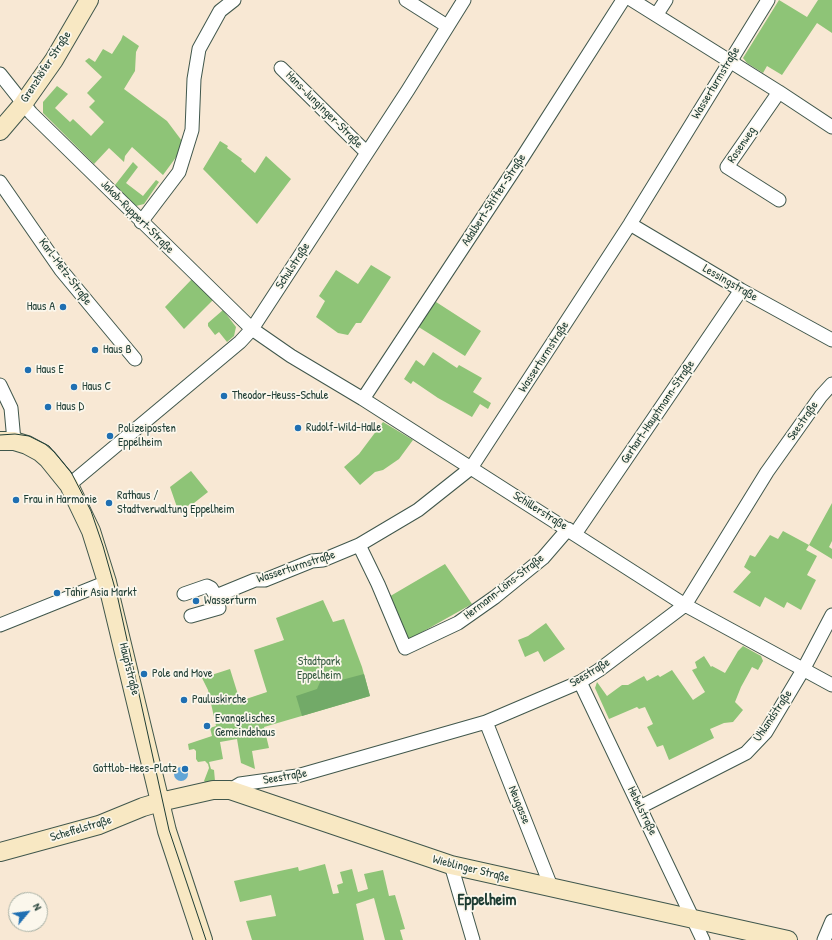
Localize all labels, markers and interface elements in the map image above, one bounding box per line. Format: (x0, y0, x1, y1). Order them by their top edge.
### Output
street label: Grenzhöfer Straße (18, 29, 74, 105)
street label: Wasserturmstraße (689, 44, 743, 122)
street label: Hans-Junginger-Straße (282, 68, 366, 152)
street label: Rosenweg (725, 124, 759, 166)
street label: Adalbert-Stifter-Straße (459, 151, 529, 249)
street label: Jakob-Ruppert-Straße (97, 177, 177, 257)
street label: Karl-Metz-Straße (35, 236, 95, 308)
street label: Schulstraße (273, 240, 313, 292)
street label: Lessingstraße (700, 261, 760, 305)
place label: Haus A (27, 300, 55, 314)
marker: Haus A (58, 302, 68, 312)
street label: Wasserturmstraße (516, 319, 572, 395)
place label: Haus B (103, 343, 132, 357)
marker: Haus B (90, 345, 100, 355)
street label: Gerhart-Hauptmann-Straße (618, 358, 698, 466)
place label: Haus E (36, 363, 64, 377)
marker: Haus E (23, 365, 33, 375)
place label: Haus C (82, 380, 111, 394)
marker: Haus C (69, 382, 79, 392)
place label: Theodor-Heuss-Schule (232, 389, 329, 403)
marker: Theodor-Heuss-Schule (219, 391, 229, 401)
street label: Seestraße (784, 399, 822, 443)
place label: Haus D (56, 400, 84, 414)
marker: Haus D (43, 402, 53, 412)
place label: Rudolf-Wild-Halle (306, 421, 381, 435)
place label: Polizeiposten Eppelheim (118, 422, 176, 450)
marker: Rudolf-Wild-Halle (293, 423, 303, 433)
marker: Polizeiposten Eppelheim (105, 431, 115, 441)
place label: Rathaus / Stadtverwaltung Eppelheim (117, 489, 234, 517)
street label: Schillerstraße (510, 489, 570, 533)
place label: Frau in Harmonie (24, 493, 97, 507)
marker: Frau in Harmonie (11, 495, 21, 505)
marker: Rathaus / Stadtverwaltung Eppelheim (104, 498, 114, 508)
street label: Wasserturmstraße (255, 548, 337, 586)
street label: Hermann-Löns-Straße (461, 551, 547, 623)
place label: Tahir Asia Markt (65, 586, 137, 600)
marker: Tahir Asia Markt (52, 588, 62, 598)
place label: Wasserturm (204, 594, 256, 608)
marker: Wasserturm (191, 596, 201, 606)
street label: Hauptstraße (116, 641, 142, 697)
park label: Stadtpark Eppelheim (297, 655, 341, 683)
street label: Seestraße (567, 655, 613, 691)
place label: Pole and Move (152, 667, 212, 681)
marker: Pole and Move (139, 669, 149, 679)
street label: Uhlandstraße (751, 688, 795, 744)
place label: Pauluskirche (192, 693, 247, 707)
marker: Pauluskirche (179, 695, 189, 705)
place label: Evangelisches Gemeindehaus (215, 712, 275, 740)
marker: Evangelisches Gemeindehaus (202, 721, 212, 731)
place label: Gottlob-Hees-Platz (93, 762, 177, 776)
marker: Gottlob-Hees-Platz (180, 764, 190, 774)
street label: Seestraße (262, 766, 308, 788)
street label: Neugasse (505, 784, 533, 826)
street label: Hebelstraße (624, 784, 660, 838)
street label: Scheffelstraße (49, 813, 113, 845)
street label: Wieblinger Straße (431, 852, 511, 886)
district label: Eppelheim (458, 891, 516, 911)
north arrow (8, 892, 48, 932)
text: N (30, 901, 45, 913)

